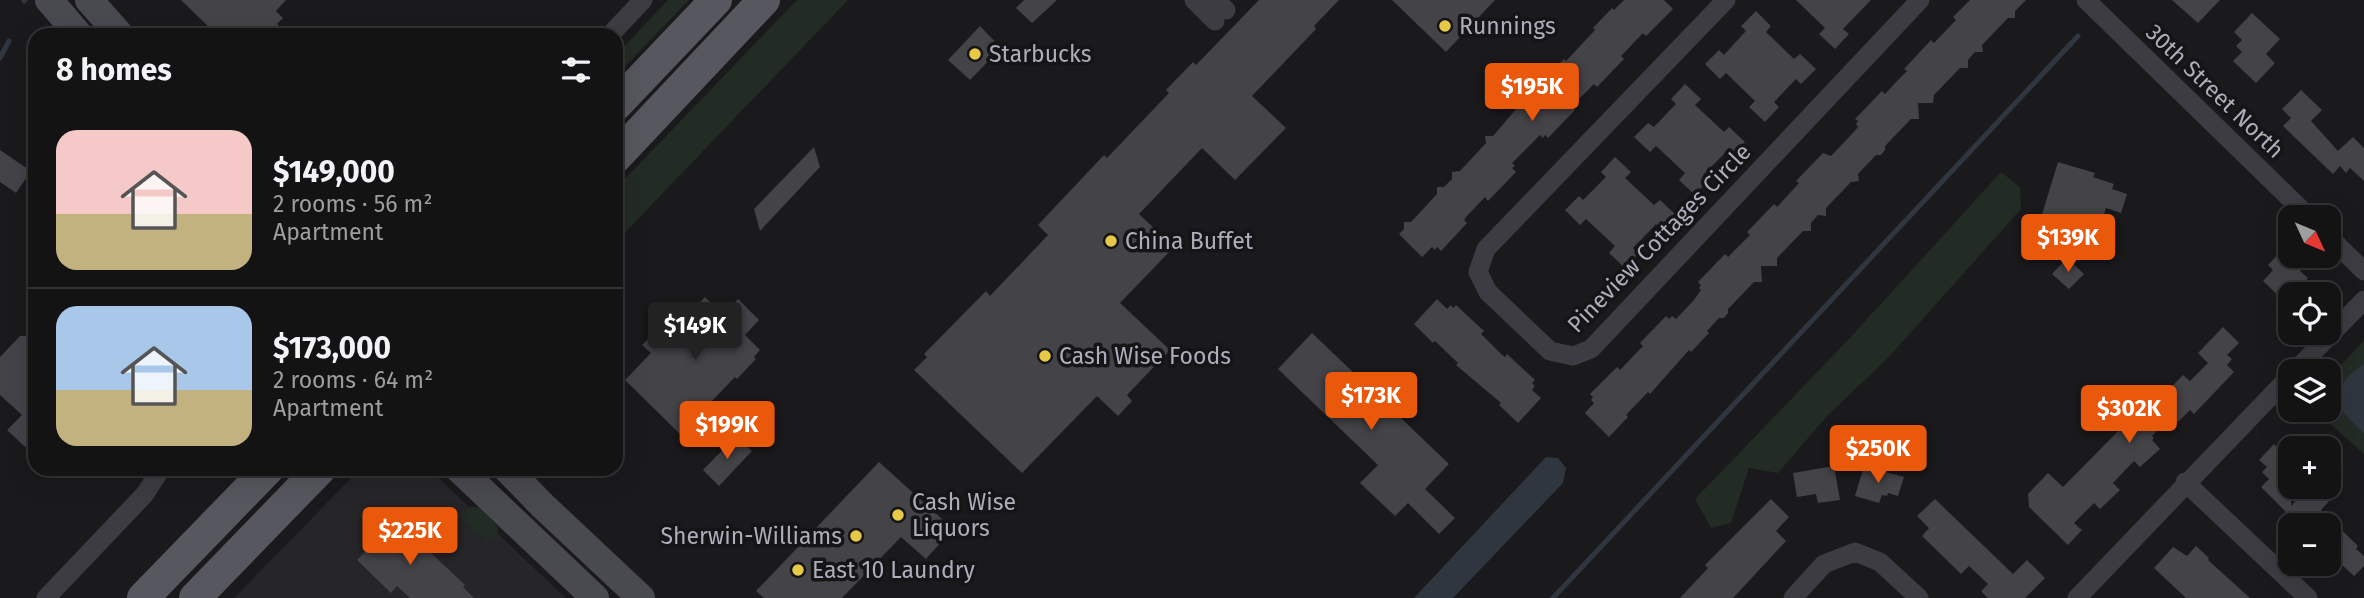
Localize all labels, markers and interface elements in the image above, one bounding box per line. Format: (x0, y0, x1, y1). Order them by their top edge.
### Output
place label: Runnings (1459, 12, 1556, 40)
marker: Runnings (1437, 18, 1453, 34)
street label: 30th Street North (2140, 18, 2290, 164)
place label: Starbucks (989, 40, 1092, 68)
marker: Starbucks (967, 46, 983, 62)
icon: filters (557, 51, 595, 89)
text: 8 homes (56, 52, 172, 88)
pin: $195K (1483, 64, 1581, 123)
text: $195K (1501, 72, 1563, 100)
street label: Pineview Cottages Circle (1561, 138, 1757, 338)
text: $149,000 (273, 154, 395, 190)
icon: home (112, 158, 196, 242)
text: 2 rooms · 56 m² (273, 190, 432, 218)
north arrow (2278, 205, 2342, 268)
map controls (2278, 205, 2341, 576)
pin: $139K (2019, 215, 2117, 274)
text: Apartment (273, 218, 383, 246)
text: $139K (2037, 223, 2099, 251)
place label: China Buffet (1125, 227, 1254, 255)
marker: China Buffet (1103, 233, 1119, 249)
button: locate (2278, 282, 2341, 345)
pin: $149K (646, 302, 744, 362)
text: $149K (664, 311, 726, 339)
text: $173,000 (273, 330, 391, 366)
icon: home (112, 334, 196, 418)
place label: Cash Wise Foods (1059, 342, 1231, 370)
marker: Cash Wise Foods (1037, 348, 1053, 364)
button: layers (2278, 359, 2341, 422)
text: 2 rooms · 64 m² (273, 366, 433, 394)
pin: $173K (1322, 372, 1420, 432)
text: $173K (1341, 381, 1401, 409)
pin: $302K (2080, 386, 2178, 445)
text: Apartment (273, 394, 383, 422)
text: $302K (2097, 394, 2161, 422)
pin: $199K (678, 402, 776, 461)
text: $199K (696, 410, 758, 438)
pin: $250K (1829, 426, 1927, 485)
text: $250K (1846, 434, 1910, 462)
button: + (2278, 436, 2341, 499)
place label: Cash Wise Liquors (912, 488, 1016, 542)
marker: Cash Wise Liquors (890, 507, 906, 523)
pin: $225K (361, 508, 459, 567)
button: − (2278, 513, 2341, 576)
text: $225K (378, 516, 442, 544)
place label: Sherwin-Williams (660, 522, 842, 550)
marker: Sherwin-Williams (848, 528, 864, 544)
place label: East 10 Laundry (812, 556, 976, 584)
marker: East 10 Laundry (790, 562, 806, 578)

